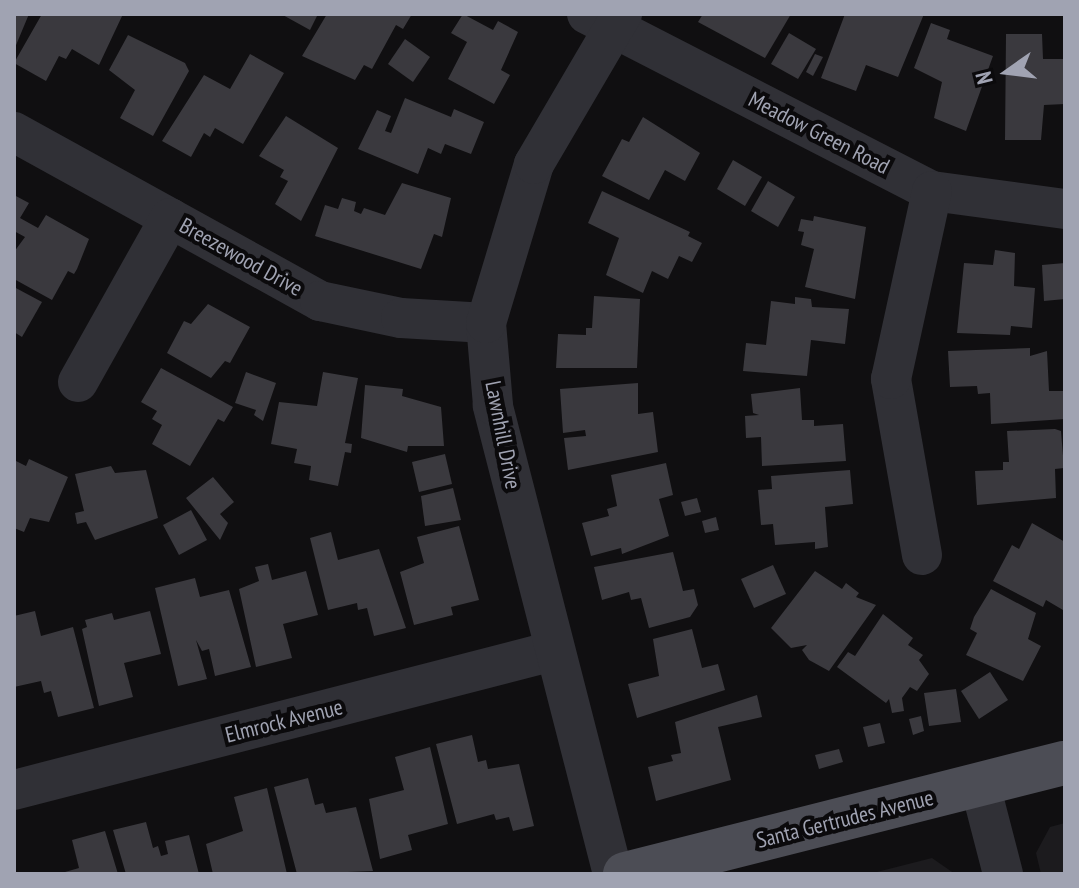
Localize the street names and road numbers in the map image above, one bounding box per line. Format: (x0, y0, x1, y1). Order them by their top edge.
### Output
street label: Meadow Green Road (744, 86, 894, 180)
street label: Breezewood Drive (175, 212, 307, 302)
street label: Lawnhill Drive (480, 379, 526, 491)
street label: Elmrock Avenue (222, 694, 346, 748)
street label: Santa Gertrudes Avenue (754, 784, 936, 854)

